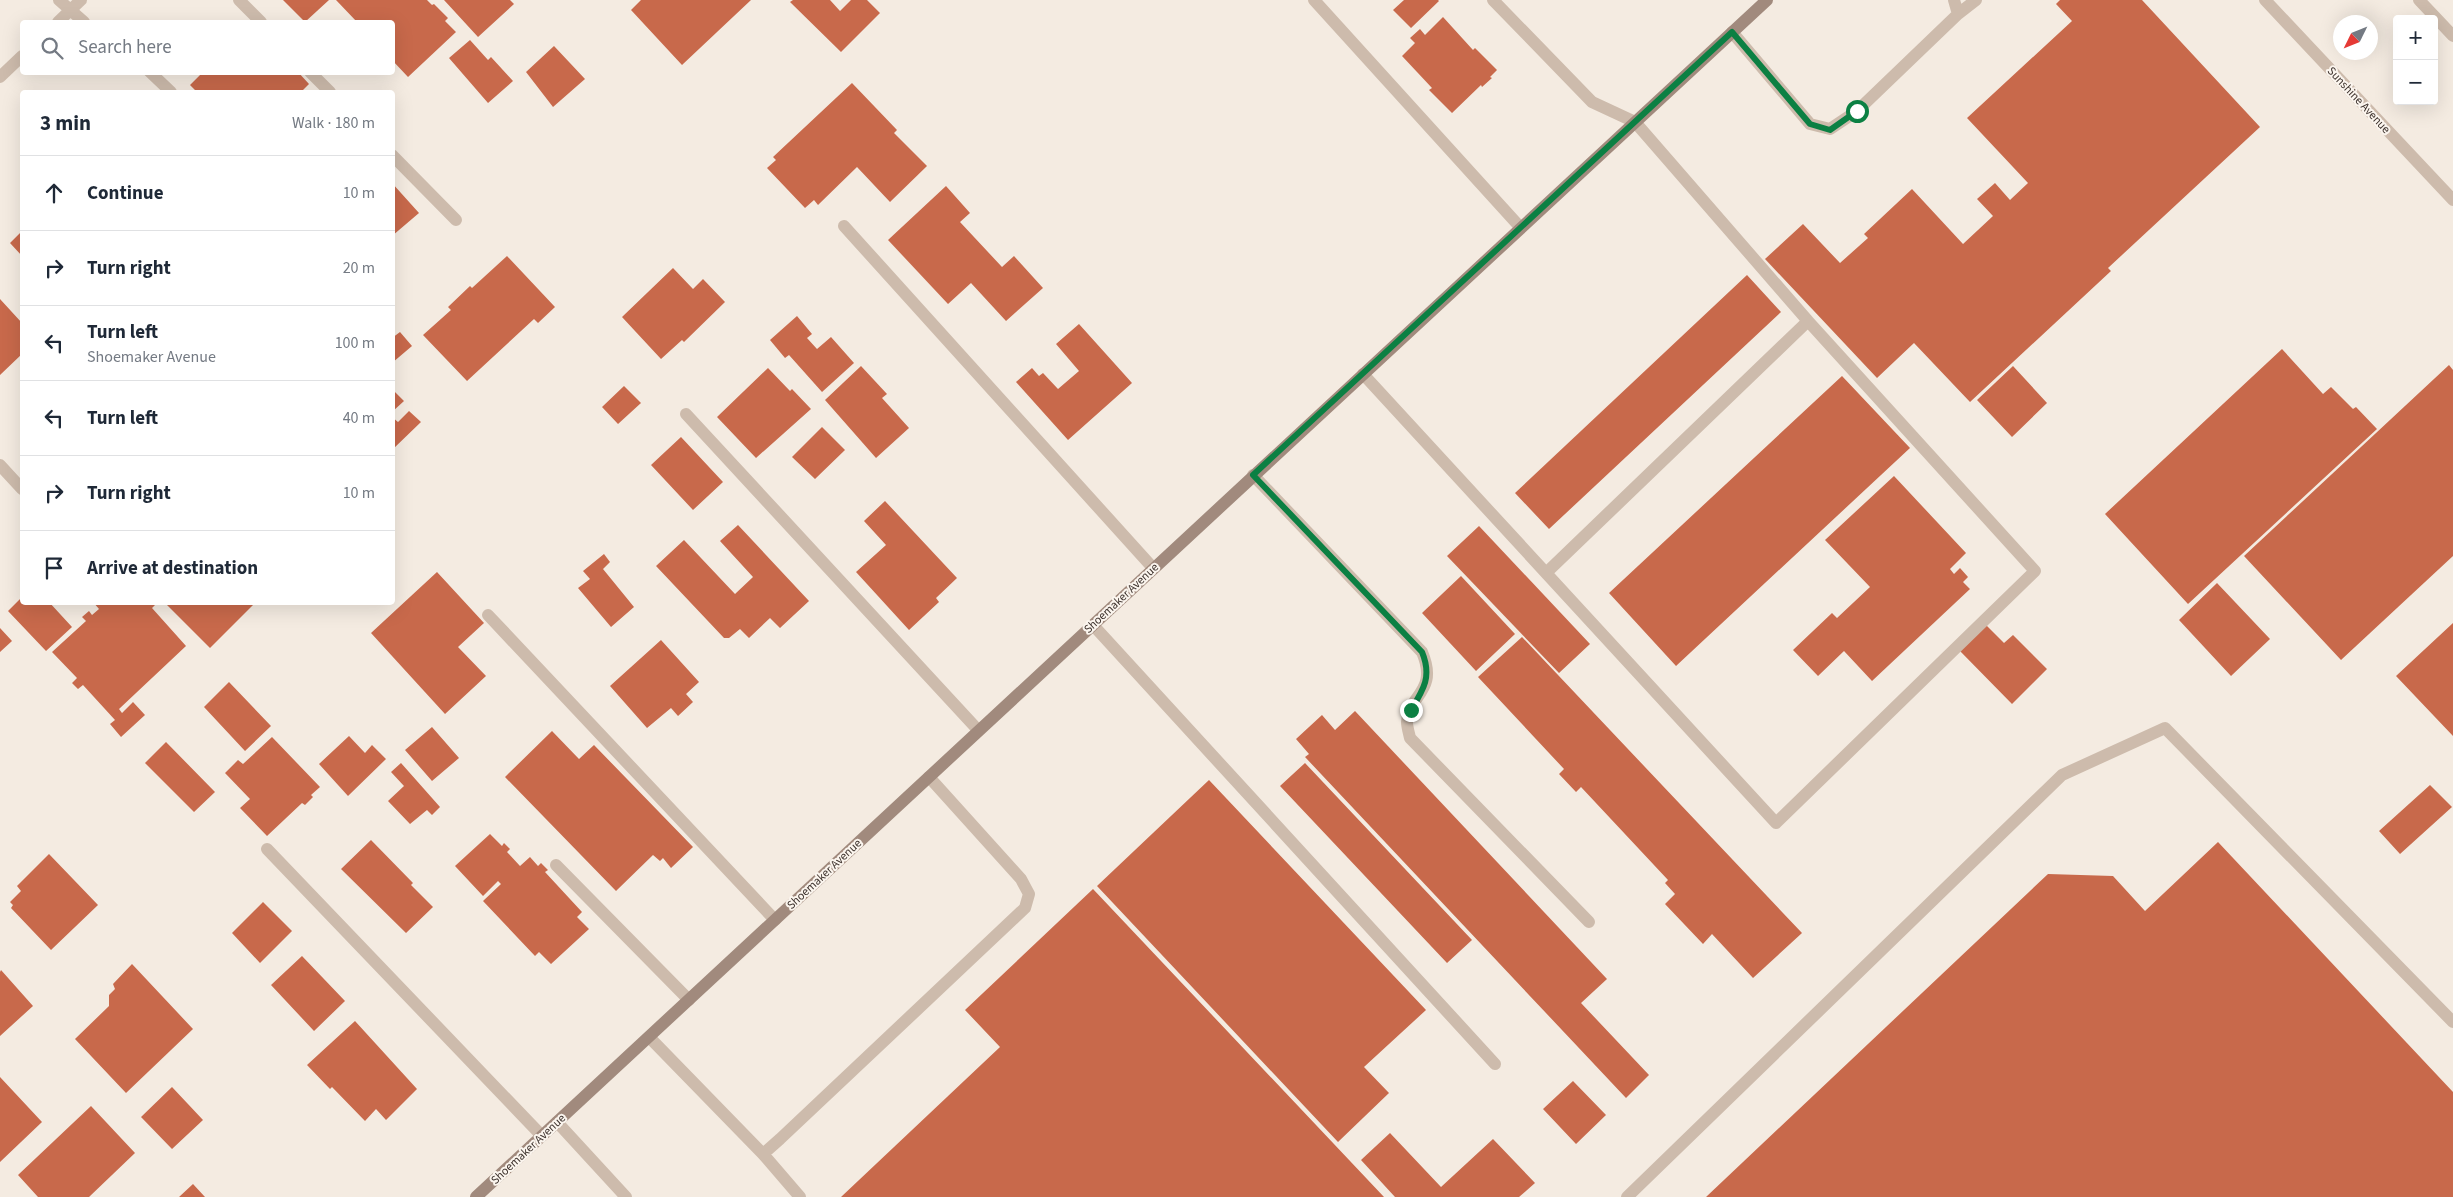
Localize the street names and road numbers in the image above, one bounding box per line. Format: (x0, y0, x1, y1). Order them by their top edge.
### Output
street label: Sunshine Avenue (2323, 63, 2394, 138)
street label: Shoemaker Avenue (1080, 559, 1162, 638)
street label: Shoemaker Avenue (783, 835, 865, 914)
street label: Shoemaker Avenue (487, 1110, 569, 1189)

